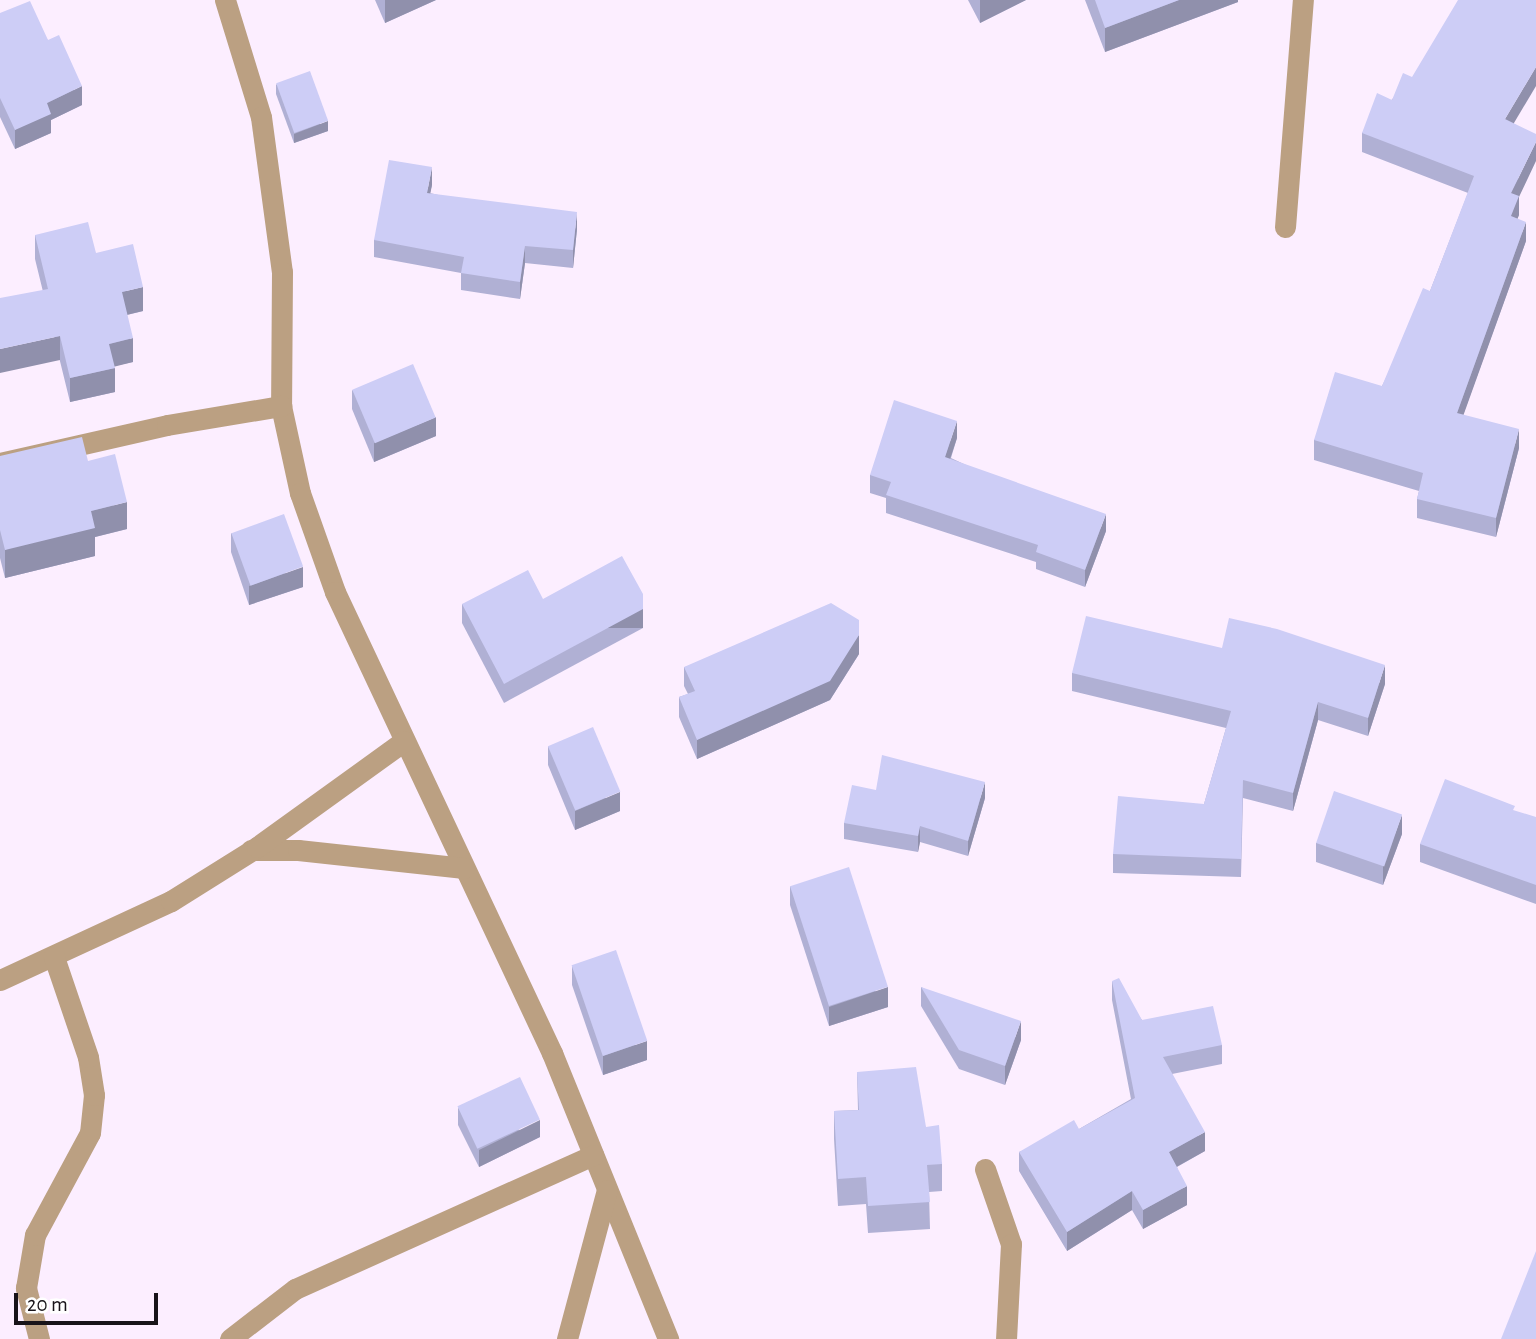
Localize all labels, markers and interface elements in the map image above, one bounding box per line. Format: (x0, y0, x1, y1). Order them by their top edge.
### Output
scale bar (18, 1280, 161, 1324)
text: 20 m (27, 1294, 68, 1315)

